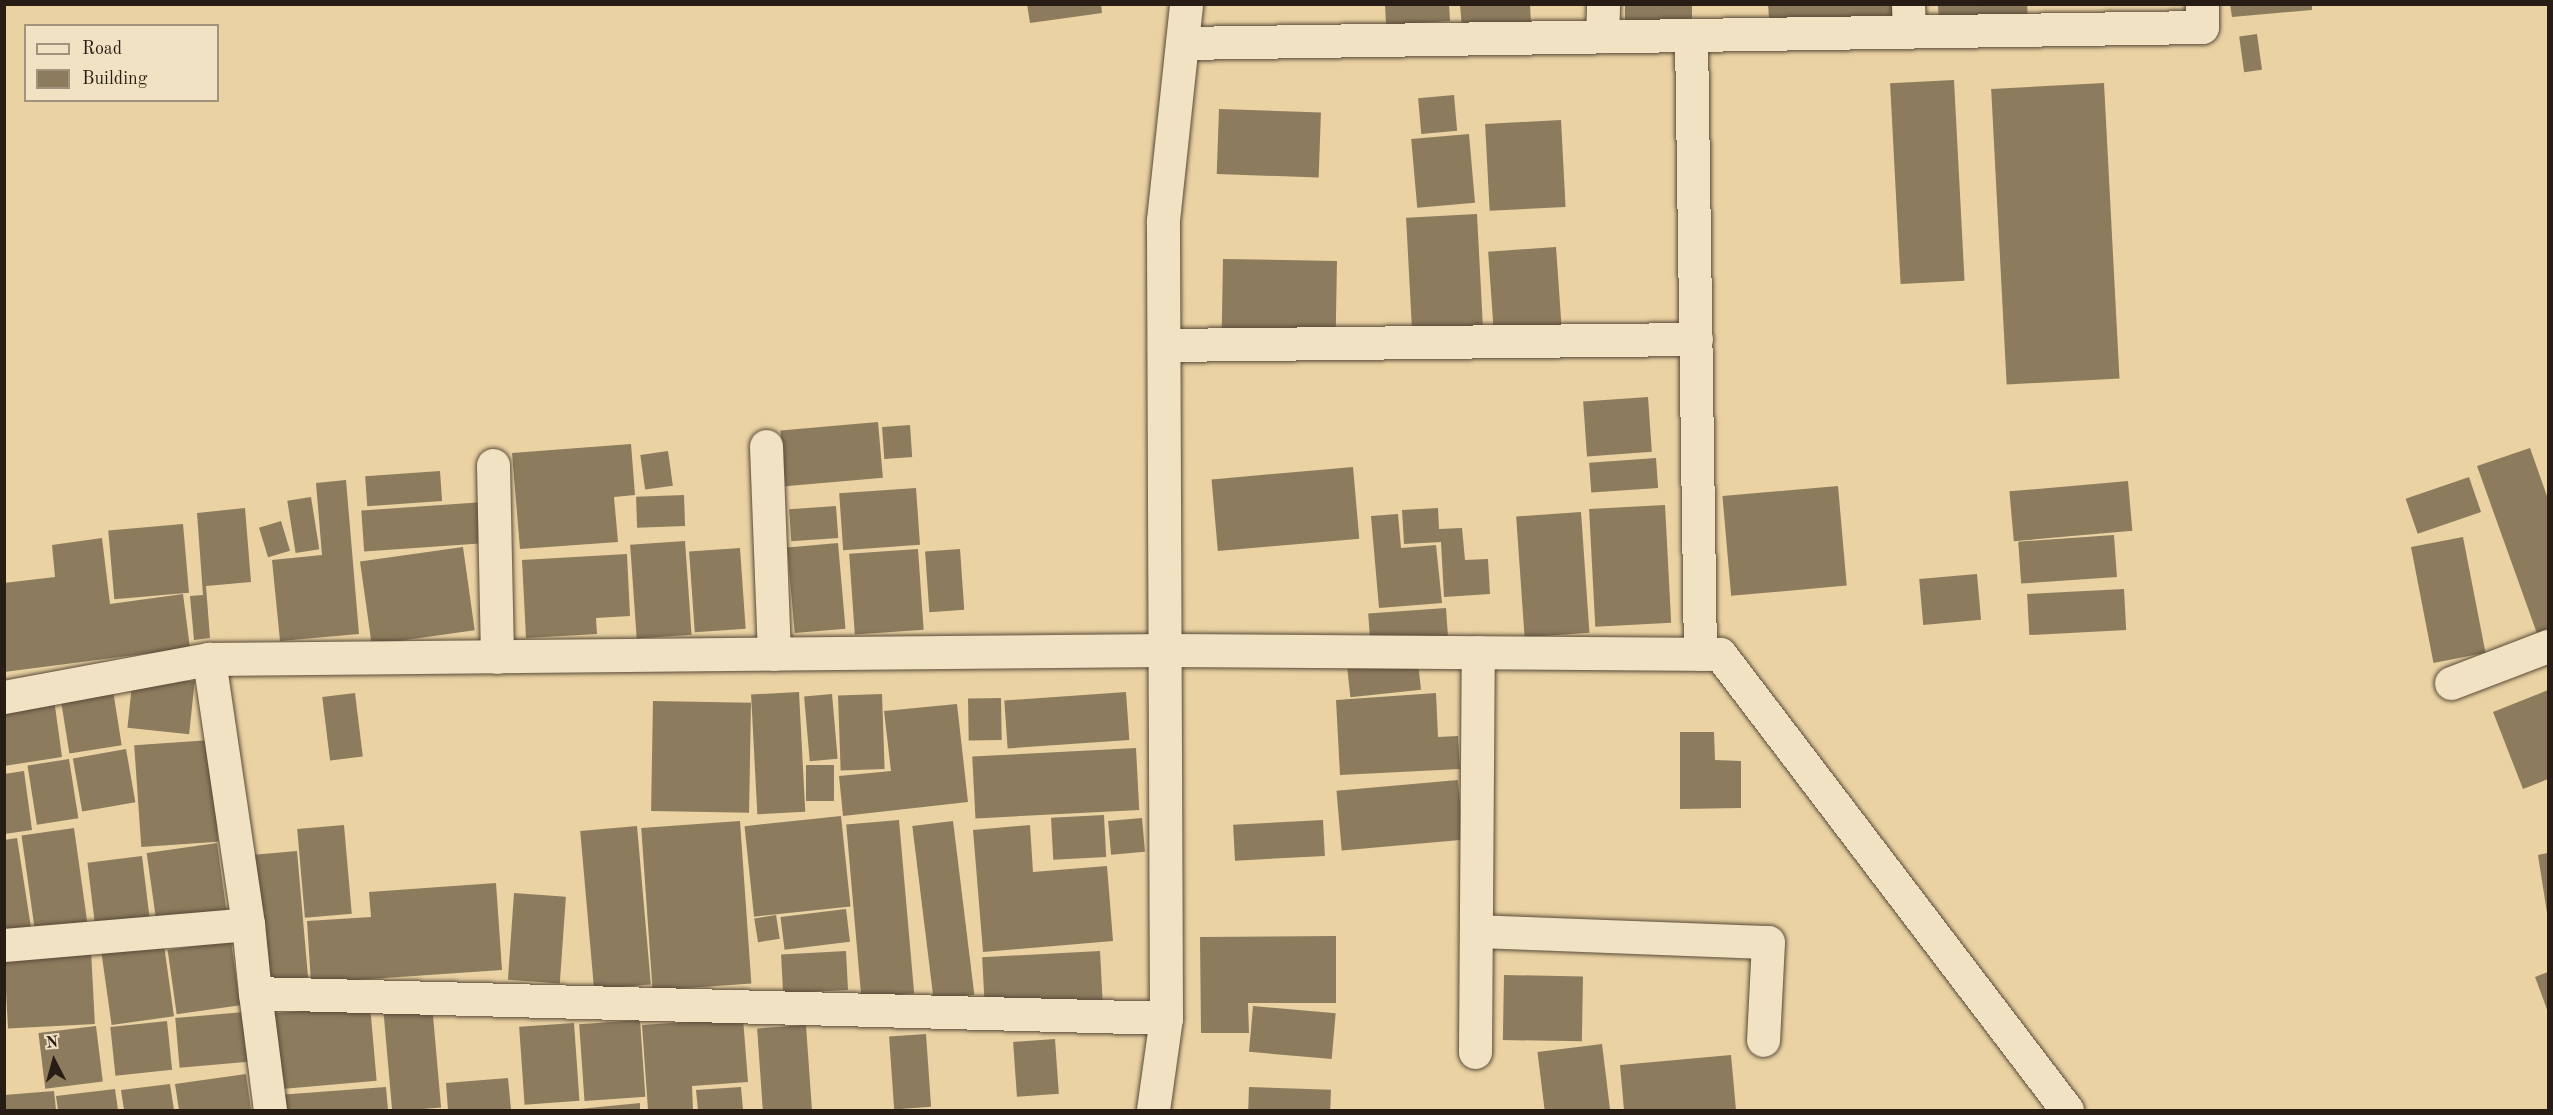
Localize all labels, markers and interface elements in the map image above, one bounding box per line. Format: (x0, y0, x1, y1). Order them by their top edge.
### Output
legend (24, 24, 219, 102)
text: Road (82, 40, 122, 58)
text: Building (82, 70, 147, 88)
north arrow (24, 1031, 84, 1091)
text: N (45, 1035, 59, 1052)

